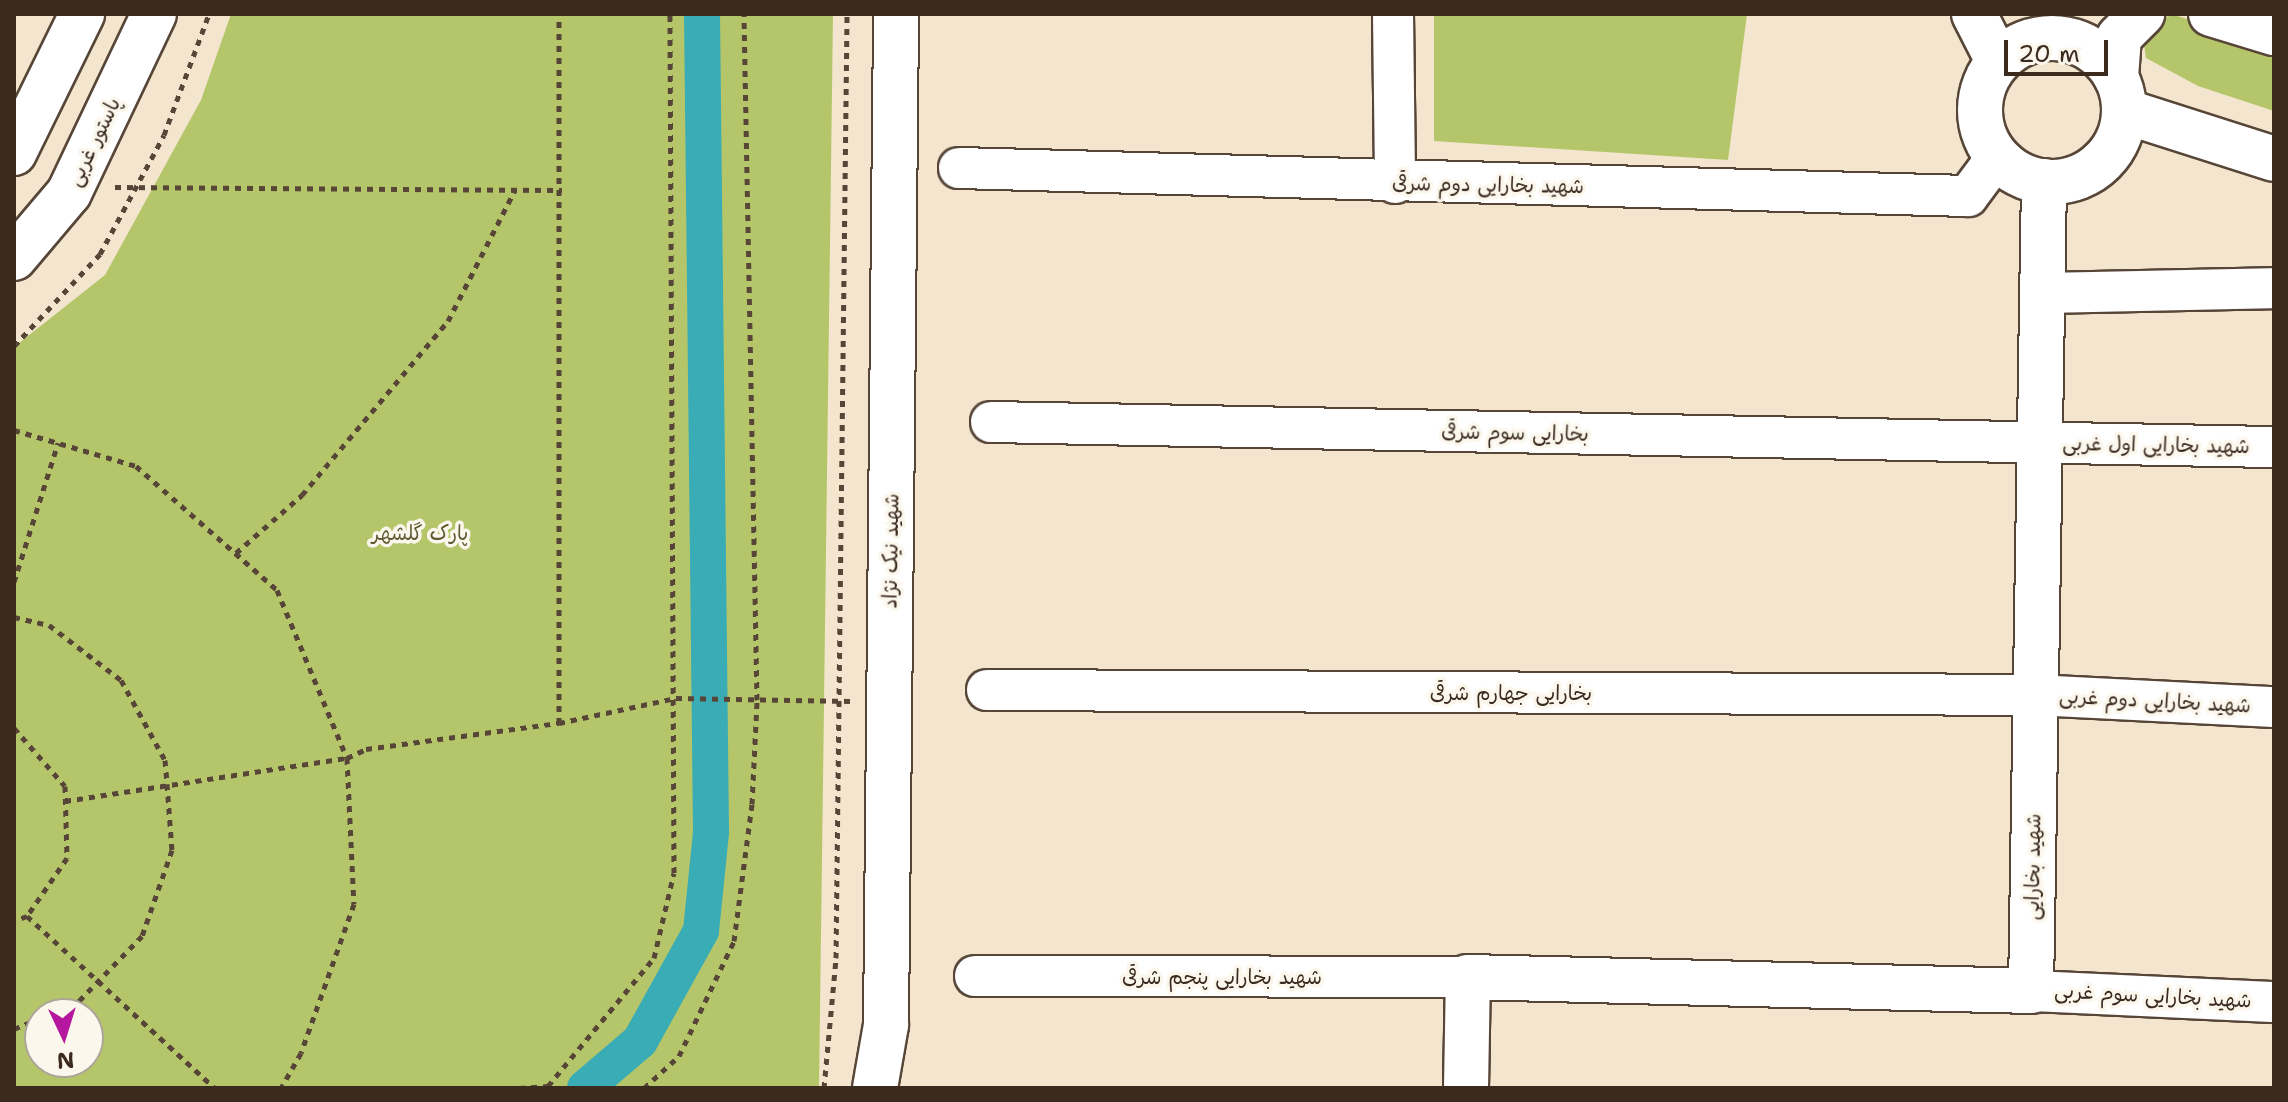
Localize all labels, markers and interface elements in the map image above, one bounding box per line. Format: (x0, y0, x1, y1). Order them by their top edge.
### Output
scale bar (2008, 24, 2112, 74)
text: 20 m (2018, 38, 2080, 70)
street label: پاستور غربی (62, 94, 126, 190)
street label: شهید بخارایی دوم شرقی (1392, 171, 1584, 199)
street label: بخارایی سوم شرقی (1441, 420, 1589, 446)
street label: شهید بخارایی اول غربی (2062, 431, 2250, 459)
street label: شهید نیک نژاد (878, 493, 904, 609)
park label: پارک گلشهر (372, 521, 468, 545)
street label: بخارایی جهارم شرقی (1430, 681, 1592, 705)
street label: شهید بخارایی دوم غربی (2058, 684, 2252, 718)
street label: شهید بخارایی (2020, 813, 2046, 921)
street label: شهید بخارایی پنجم شرقی (1122, 965, 1322, 989)
street label: شهید بخارایی سوم غربی (2054, 979, 2252, 1013)
north arrow (24, 998, 104, 1078)
text: N (56, 1045, 75, 1076)

